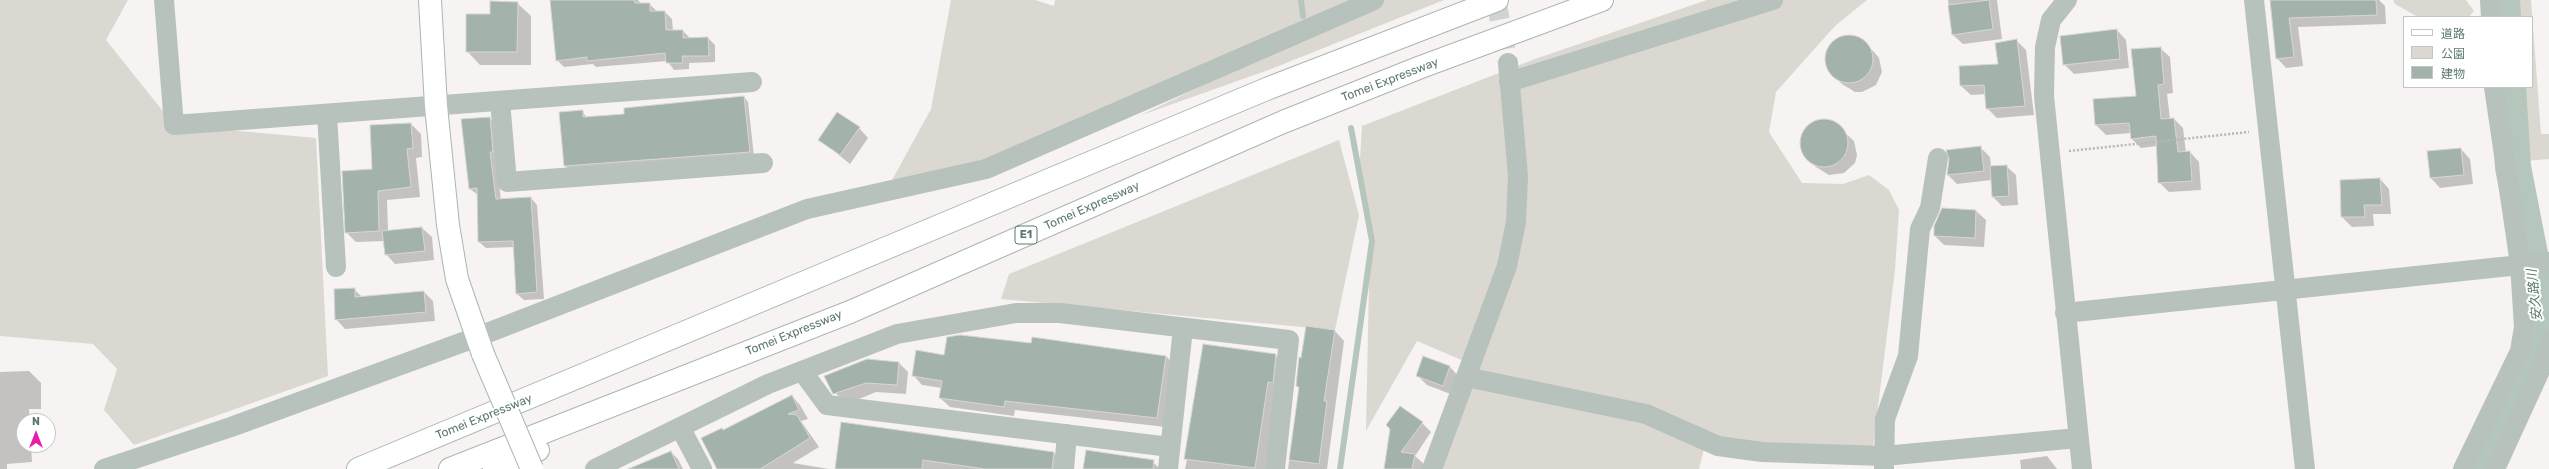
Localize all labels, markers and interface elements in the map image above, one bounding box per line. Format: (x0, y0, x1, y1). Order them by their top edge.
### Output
legend (2403, 16, 2533, 88)
text: 道路 (2441, 27, 2465, 41)
text: 公園 (2441, 47, 2465, 61)
street label: Tomei Expressway (1340, 55, 1440, 105)
text: 建物 (2441, 67, 2465, 81)
street label: Tomei Expressway (1042, 179, 1142, 233)
road number: E1 (1015, 226, 1037, 244)
water label: 安久路川 (2525, 268, 2545, 322)
street label: Tomei Expressway (744, 307, 844, 359)
street label: Tomei Expressway (434, 391, 534, 443)
north arrow (16, 413, 56, 453)
text: N (32, 415, 40, 428)

